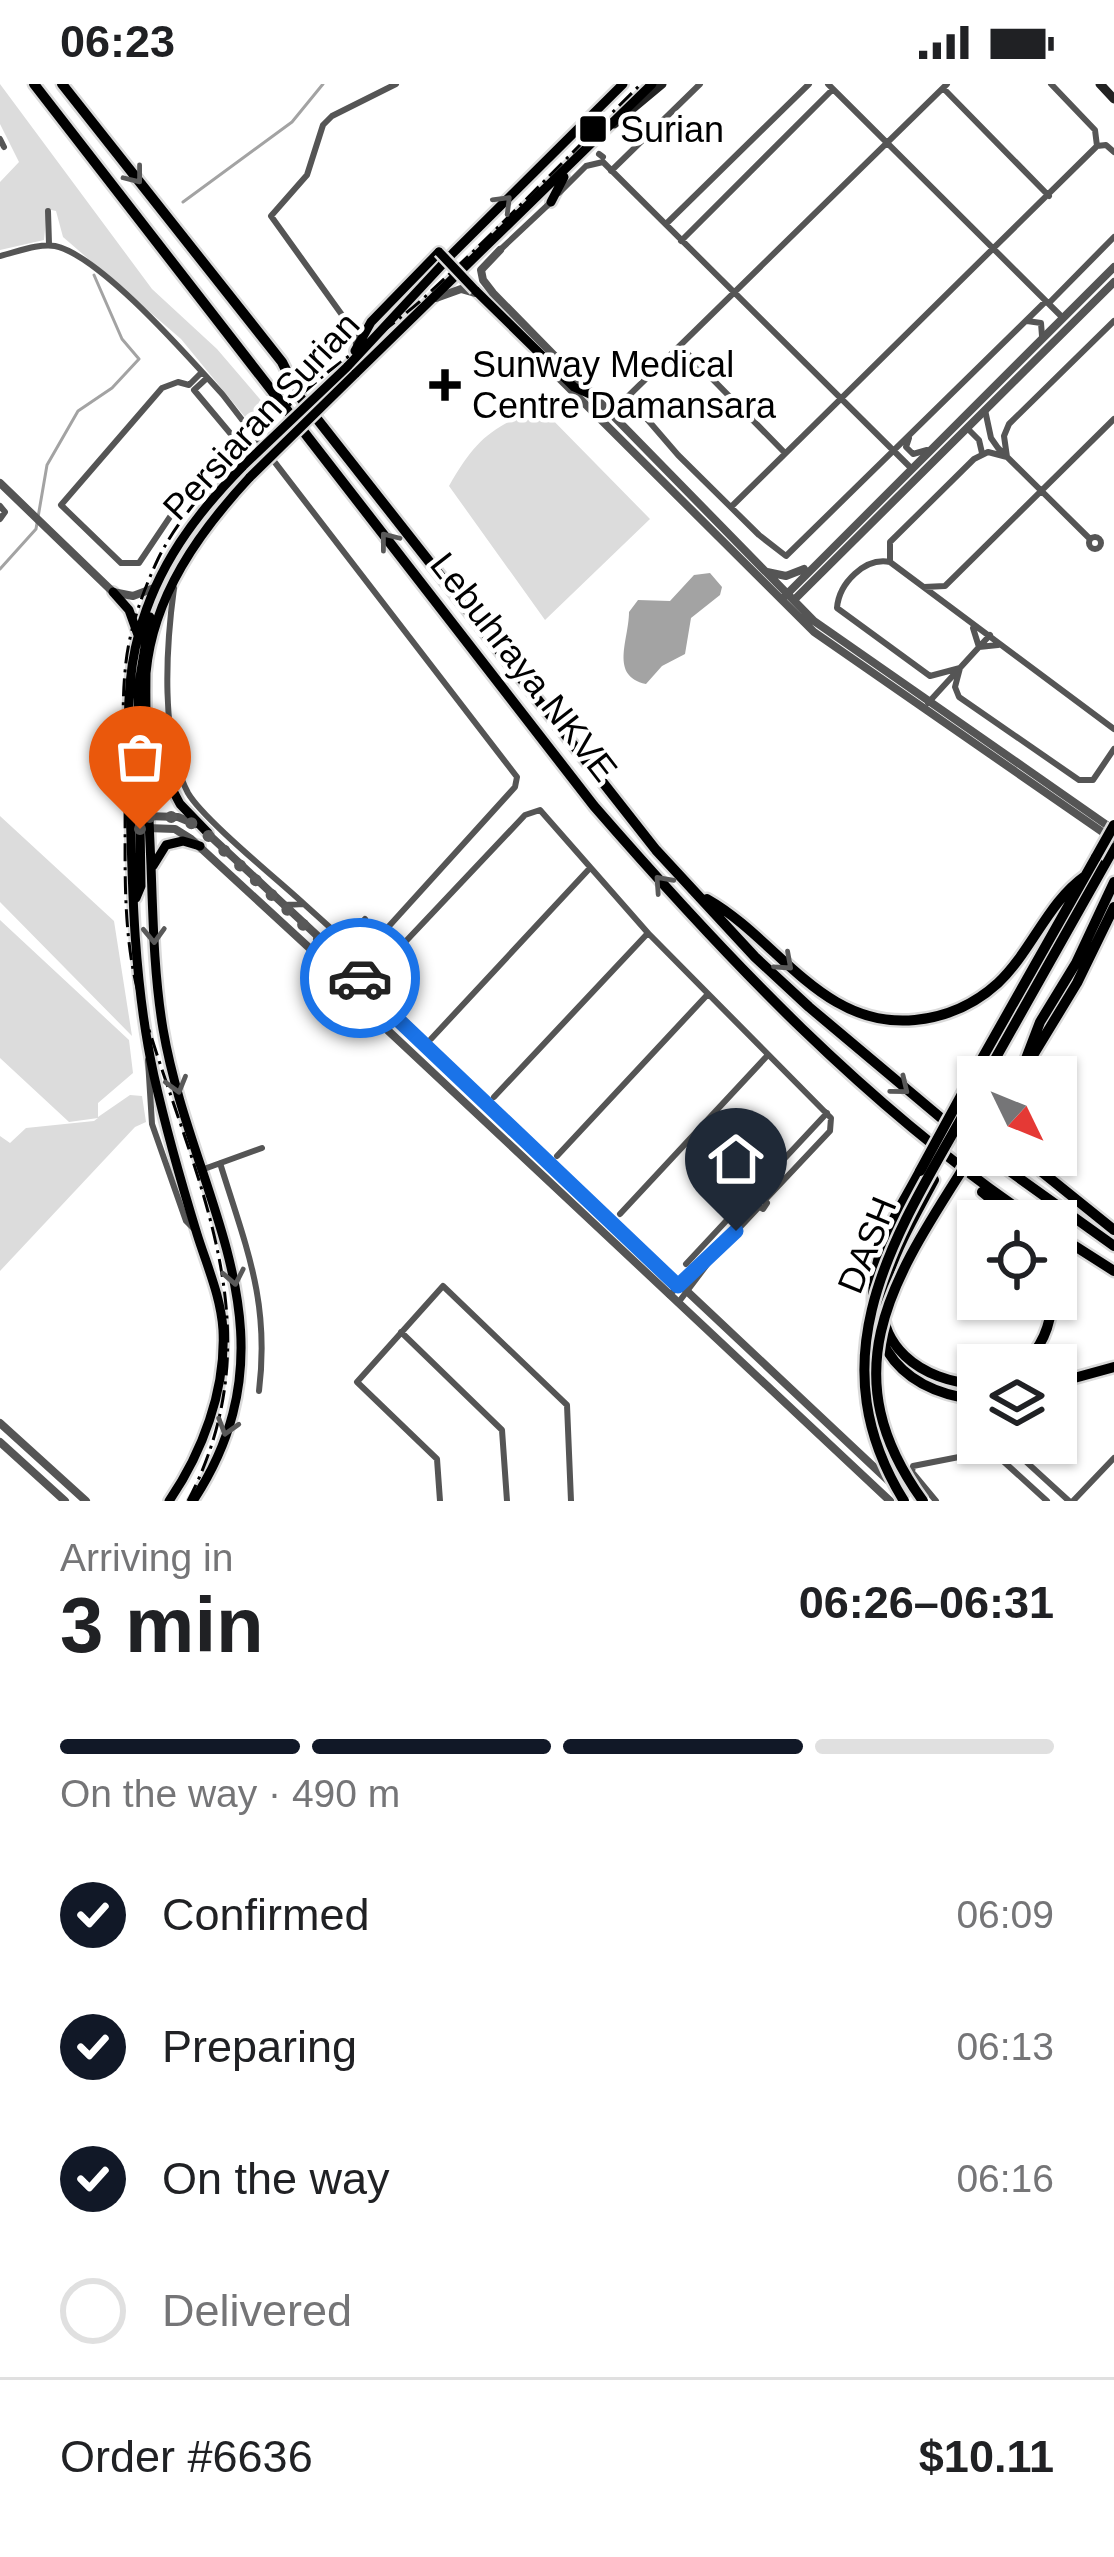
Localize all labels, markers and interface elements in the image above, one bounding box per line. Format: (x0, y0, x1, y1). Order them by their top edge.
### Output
text: 06:23 (60, 16, 175, 67)
place label: Surian (620, 109, 724, 150)
marker: Surian (577, 113, 609, 145)
one-way arrow (120, 162, 142, 184)
one-way arrow (490, 195, 512, 217)
street label: Persiaran Surian (155, 304, 367, 528)
place label: Sunway Medical Centre Damansara (472, 344, 777, 426)
marker: Sunway Medical Centre Damansara (429, 369, 461, 401)
one-way arrow (381, 532, 402, 554)
street label: Lebuhraya NKVE (422, 545, 626, 789)
pin (89, 706, 191, 829)
icon: bag (107, 724, 173, 790)
one-way arrow (655, 876, 676, 897)
courier (300, 918, 420, 1038)
one-way arrow (141, 926, 167, 945)
icon: car (327, 945, 393, 1011)
one-way arrow (772, 949, 793, 970)
north arrow (957, 1056, 1077, 1176)
map controls (957, 1056, 1077, 1464)
one-way arrow (887, 1073, 909, 1094)
one-way arrow (163, 1074, 188, 1095)
pin (685, 1108, 787, 1231)
icon: home (703, 1126, 769, 1192)
street label: DASH (829, 1191, 905, 1299)
button: locate (957, 1200, 1077, 1320)
one-way arrow (220, 1267, 246, 1287)
button: layers (957, 1344, 1077, 1464)
one-way arrow (217, 1416, 242, 1437)
text: Arriving in (60, 1536, 233, 1579)
text: 06:26–06:31 (799, 1577, 1054, 1628)
text: 3 min (60, 1581, 264, 1669)
text: On the way · 490 m (60, 1772, 400, 1815)
icon: check (60, 1882, 126, 1948)
text: Confirmed (162, 1889, 370, 1940)
text: 06:09 (956, 1893, 1054, 1936)
icon: check (60, 2014, 126, 2080)
text: Preparing (162, 2021, 357, 2072)
text: 06:13 (956, 2025, 1054, 2068)
icon: check (60, 2146, 126, 2212)
text: On the way (162, 2153, 390, 2204)
text: 06:16 (956, 2157, 1054, 2200)
text: Delivered (162, 2285, 352, 2336)
text: Order #6636 (60, 2431, 313, 2482)
text: $10.11 (919, 2431, 1054, 2482)

